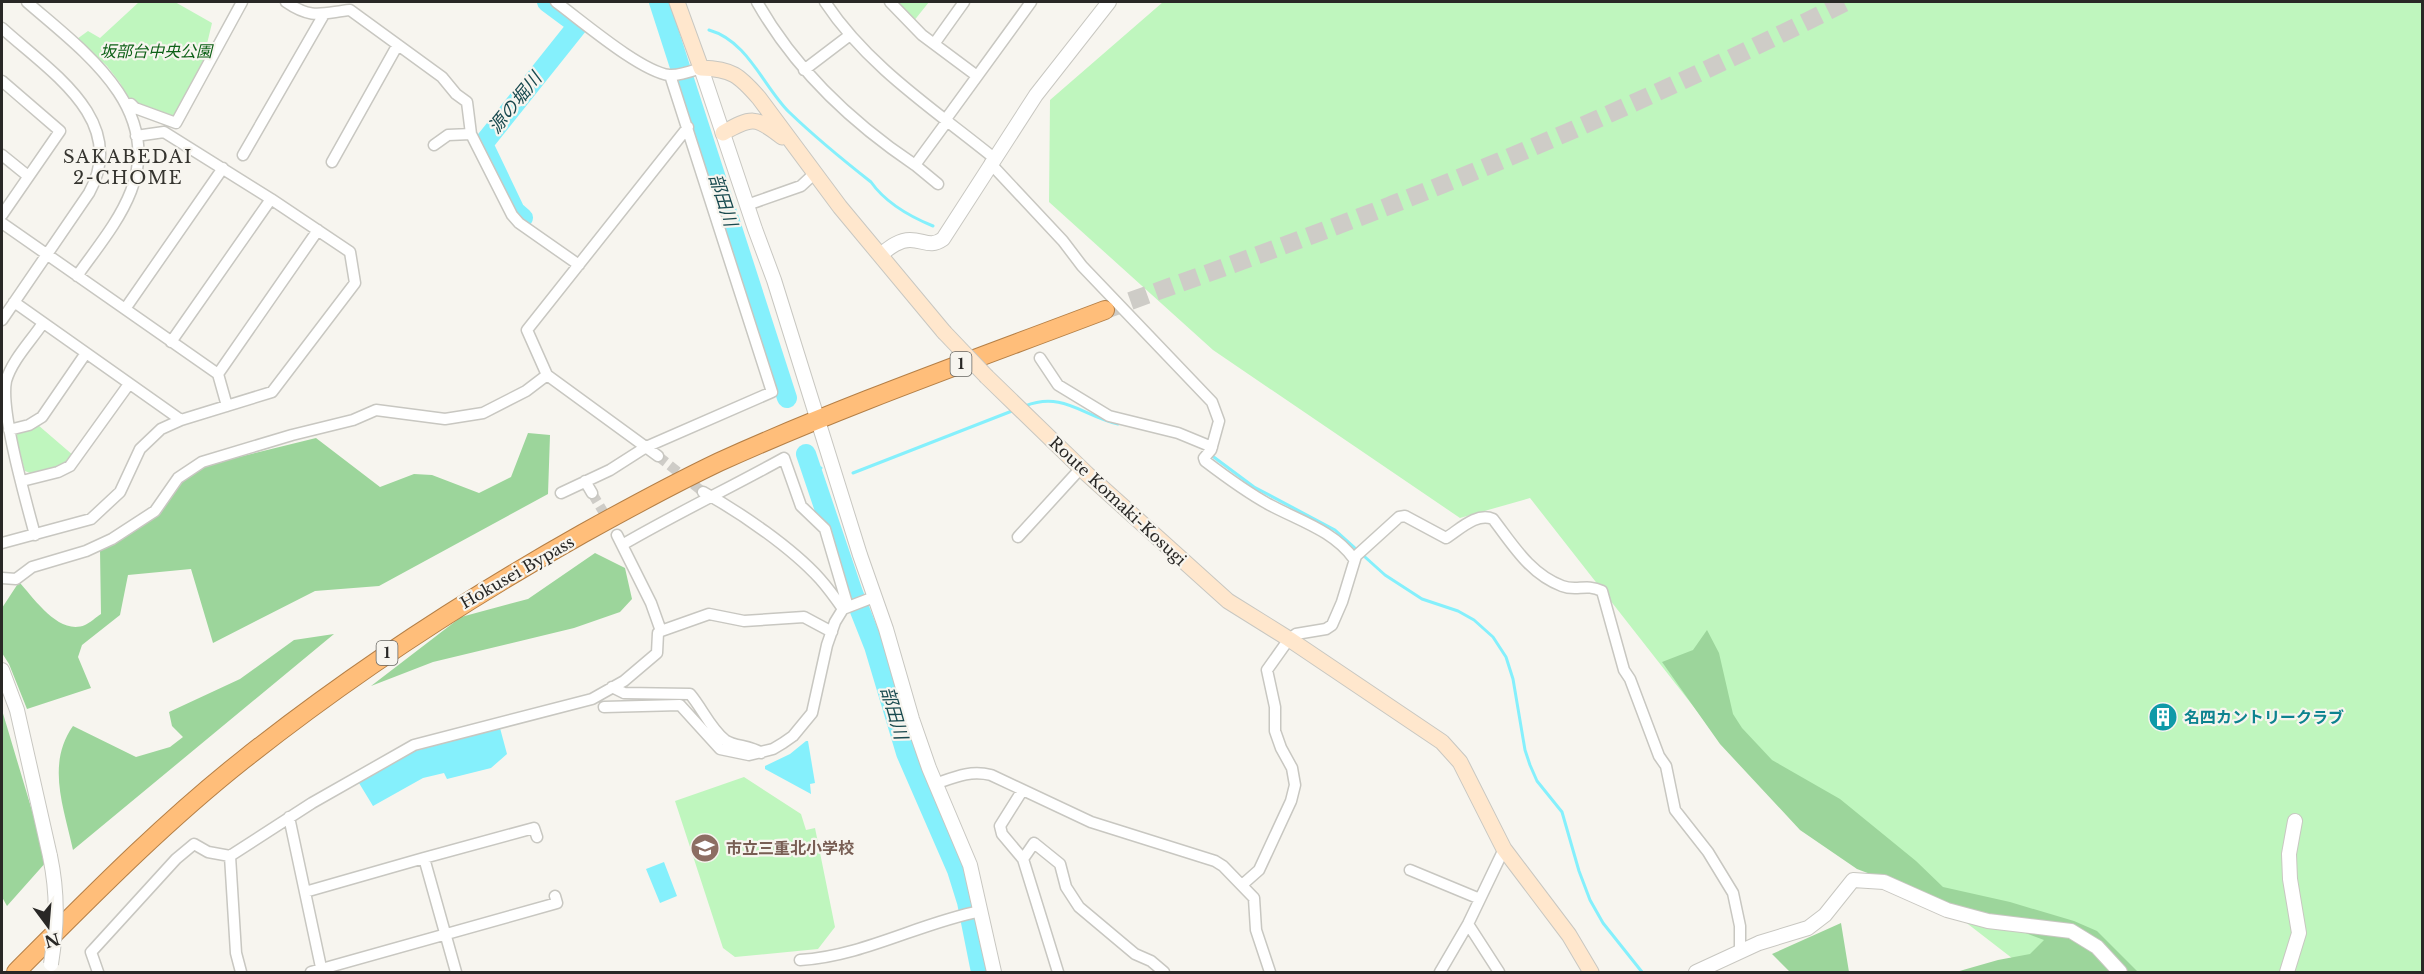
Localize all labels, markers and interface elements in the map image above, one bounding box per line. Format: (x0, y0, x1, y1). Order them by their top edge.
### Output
park label: 坂部台中央公園 (100, 41, 214, 61)
water label: 源の堀川 (484, 67, 547, 138)
district label: SAKABEDAI 2-CHOME (63, 146, 193, 189)
water label: 部田川 (704, 171, 742, 231)
road number: 1 (950, 352, 972, 376)
street label: Route Komaki-Kosugi (1045, 432, 1191, 570)
street label: Hokusei Bypass (456, 531, 578, 613)
road number: 1 (376, 641, 398, 665)
water label: 部田川 (876, 684, 913, 744)
building icon: 名四カントリークラブ (2147, 701, 2179, 733)
place label: 名四カントリークラブ (2184, 707, 2344, 727)
school or university icon: 市立三重北小学校 (689, 832, 721, 864)
place label: 市立三重北小学校 (726, 838, 854, 858)
north arrow (18, 896, 78, 956)
text: N (42, 929, 62, 952)

